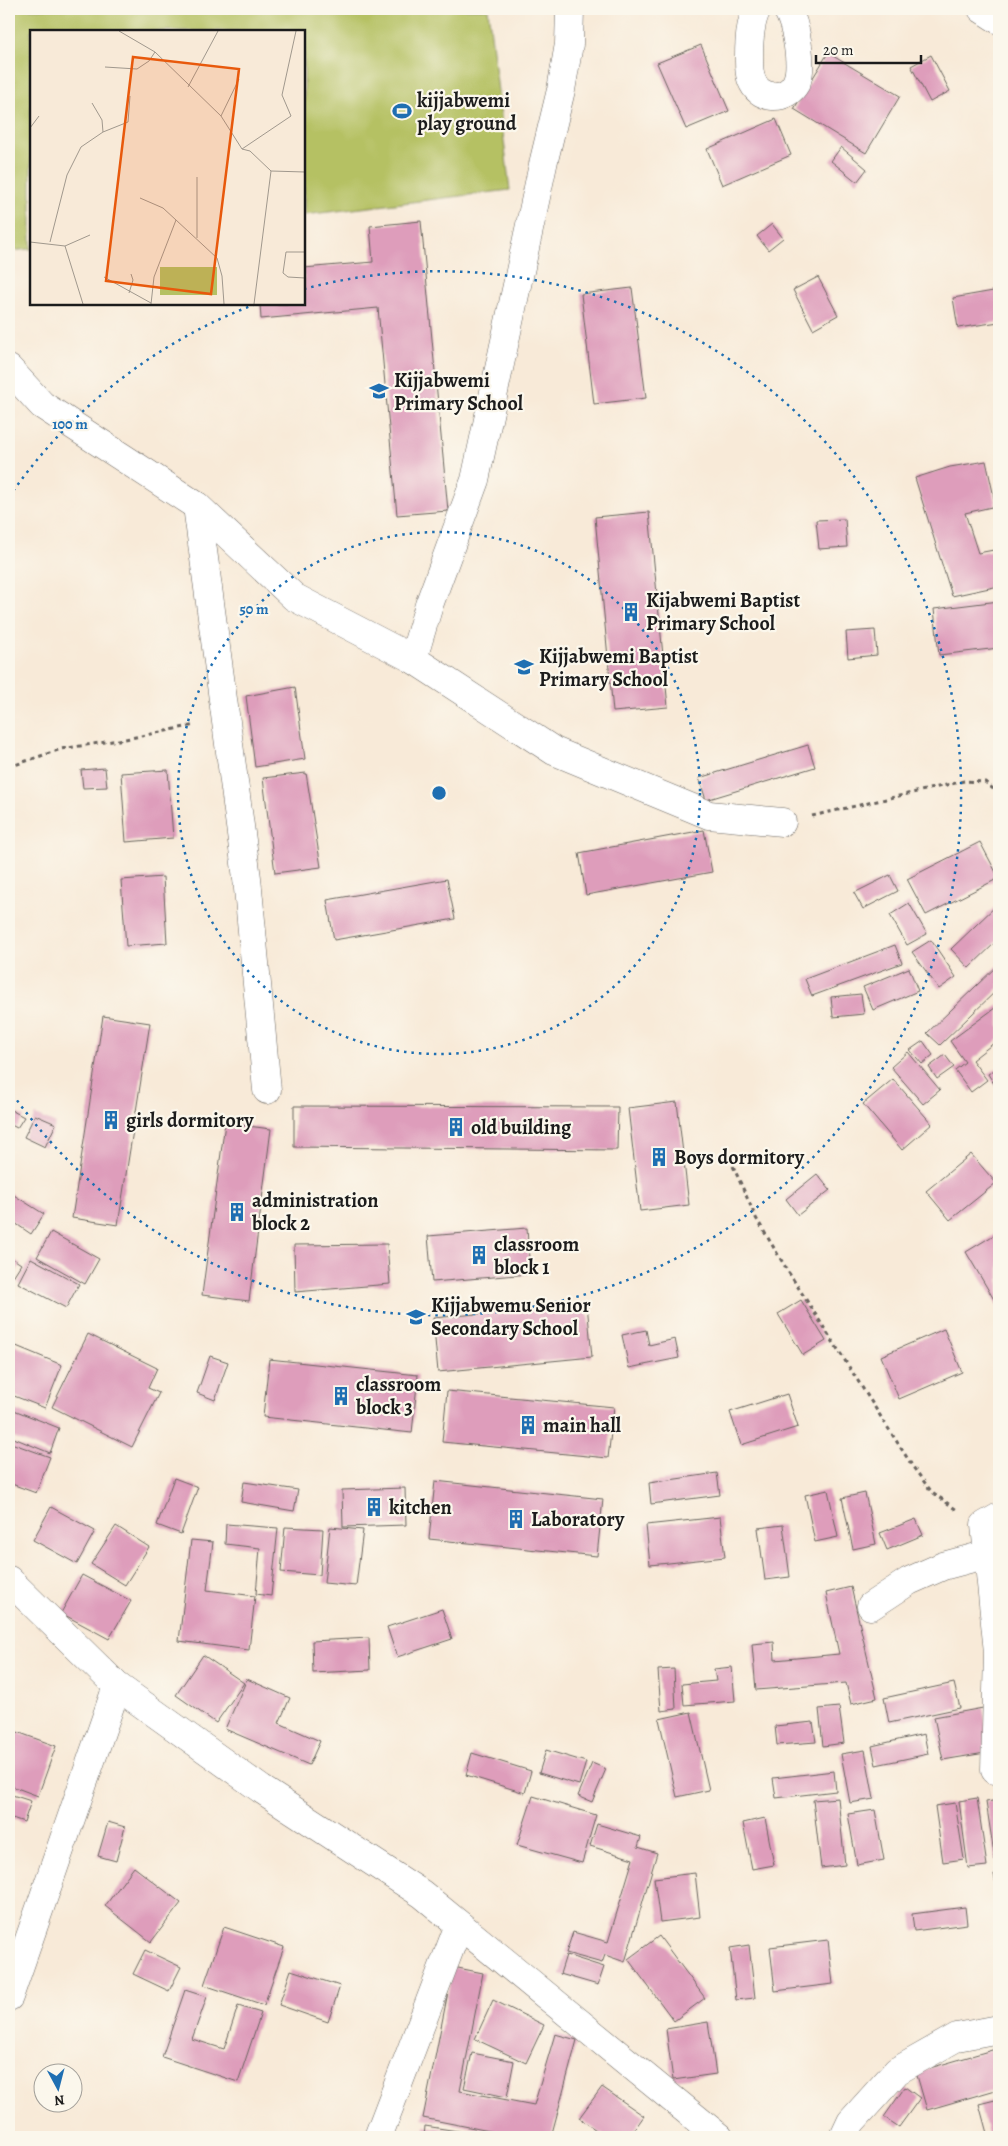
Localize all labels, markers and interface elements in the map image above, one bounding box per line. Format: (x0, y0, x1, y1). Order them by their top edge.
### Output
inset map (30, 30, 305, 305)
scale bar (816, 32, 920, 64)
text: 20 m (823, 40, 854, 60)
place label: kijjabwemi play ground (417, 87, 517, 137)
sports icon: kijjabwemi play ground (391, 100, 413, 122)
place label: Kijjabwemi Primary School (394, 367, 524, 417)
school or university icon: Kijjabwemi Primary School (368, 380, 390, 402)
text: 100 m (52, 414, 88, 434)
place label: Kijabwemi Baptist Primary School (646, 587, 800, 637)
text: 50 m (239, 599, 269, 619)
building icon: Kijabwemi Baptist Primary School (620, 601, 642, 623)
place label: Kijjabwemi Baptist Primary School (539, 643, 699, 693)
school or university icon: Kijjabwemi Baptist Primary School (513, 656, 535, 678)
centre of rings (430, 784, 448, 802)
place label: girls dormitory (126, 1107, 254, 1134)
building icon: girls dormitory (100, 1109, 122, 1131)
place label: old building (471, 1114, 572, 1141)
building icon: old building (445, 1116, 467, 1138)
place label: Boys dormitory (674, 1144, 805, 1171)
building icon: Boys dormitory (648, 1146, 670, 1168)
place label: administration block 2 (251, 1187, 379, 1237)
building icon: administration block 2 (226, 1201, 248, 1223)
place label: classroom block 1 (493, 1231, 579, 1281)
building icon: classroom block 1 (468, 1244, 490, 1266)
place label: Kijjabwemu Senior Secondary School (431, 1292, 591, 1342)
school or university icon: Kijjabwemu Senior Secondary School (405, 1306, 427, 1328)
place label: classroom block 3 (355, 1371, 441, 1421)
building icon: classroom block 3 (330, 1385, 352, 1407)
place label: main hall (543, 1412, 622, 1439)
building icon: main hall (517, 1414, 539, 1436)
place label: kitchen (389, 1494, 452, 1521)
building icon: kitchen (363, 1496, 385, 1518)
place label: Laboratory (531, 1506, 625, 1533)
building icon: Laboratory (505, 1508, 527, 1530)
north arrow (32, 2064, 82, 2114)
text: N (53, 2090, 66, 2110)

